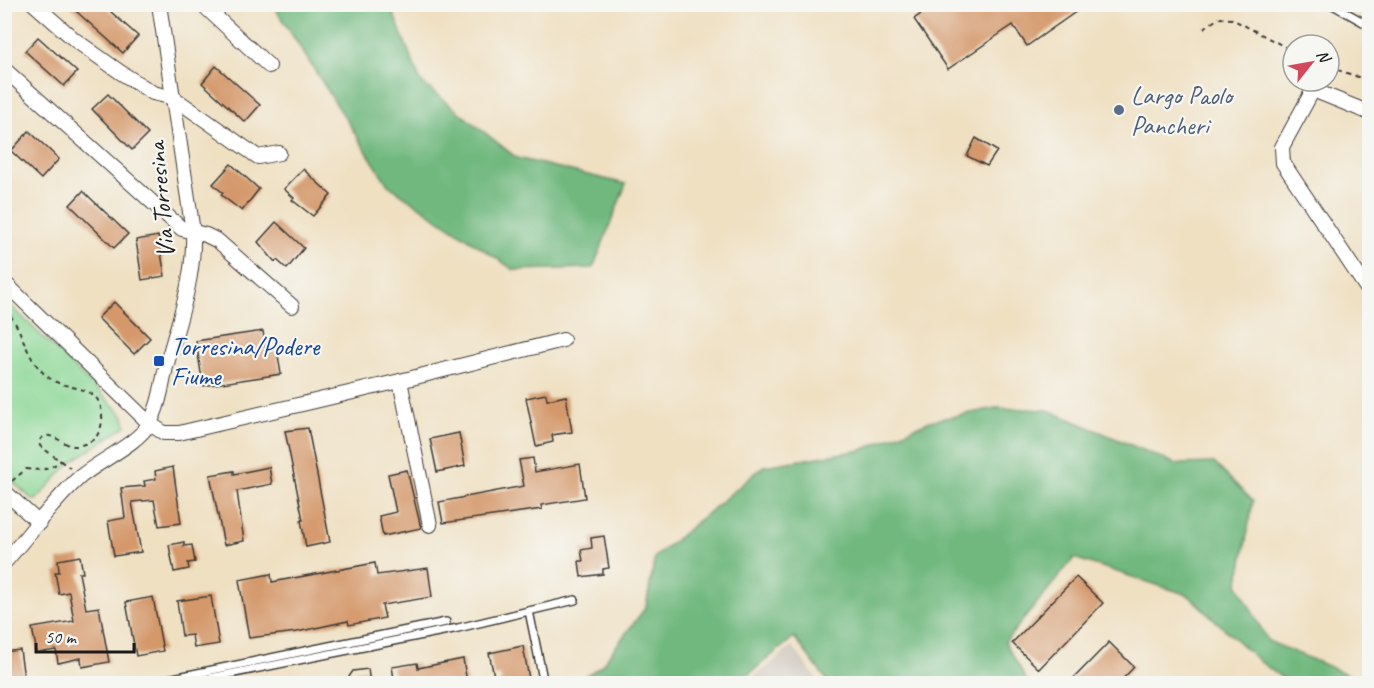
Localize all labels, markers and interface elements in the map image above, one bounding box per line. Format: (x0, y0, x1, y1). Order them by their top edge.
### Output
north arrow (1281, 33, 1341, 93)
text: N (1312, 46, 1336, 68)
place label: Largo Paolo Pancheri (1131, 79, 1235, 142)
marker: Largo Paolo Pancheri (1112, 103, 1126, 117)
street label: Via Torresina (139, 138, 183, 259)
place label: Torresina/Podere Fiume (171, 330, 321, 393)
marker: Torresina/Podere Fiume (152, 354, 166, 368)
scale bar (36, 616, 134, 654)
text: 50 m (45, 626, 78, 648)

